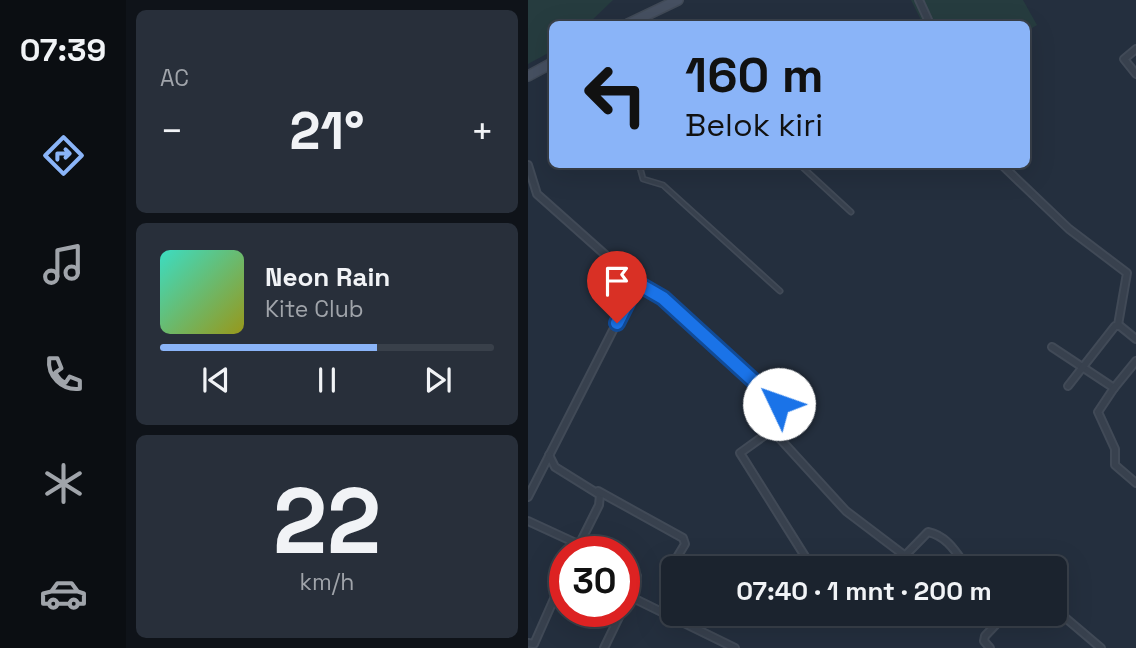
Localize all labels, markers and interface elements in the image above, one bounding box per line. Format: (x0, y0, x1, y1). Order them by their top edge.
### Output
text: 07:39 (20, 30, 106, 70)
text: 160 m (685, 44, 823, 106)
icon: left (570, 49, 661, 140)
text: AC (160, 63, 189, 93)
text: 21° (290, 98, 364, 164)
text: Belok kiri (685, 105, 823, 145)
text: − (160, 107, 184, 155)
text: + (470, 107, 494, 155)
icon: directions (39, 131, 88, 180)
icon: music (39, 240, 88, 289)
pin (587, 251, 647, 323)
text: Neon Rain (265, 260, 390, 294)
icon: arrive (598, 262, 636, 300)
text: Kite Club (265, 294, 364, 324)
icon: phone (39, 350, 88, 399)
icon: previous (197, 361, 235, 399)
icon: pause (308, 361, 346, 399)
icon: next (419, 361, 457, 399)
position arrow (742, 367, 816, 441)
icon: climate (39, 459, 88, 508)
text: 22 (273, 463, 381, 580)
speed limit sign: 30 (549, 536, 640, 627)
text: km/h (300, 567, 354, 597)
icon: car (39, 569, 88, 618)
text: 07:40 · 1 mnt · 200 m (736, 574, 992, 608)

